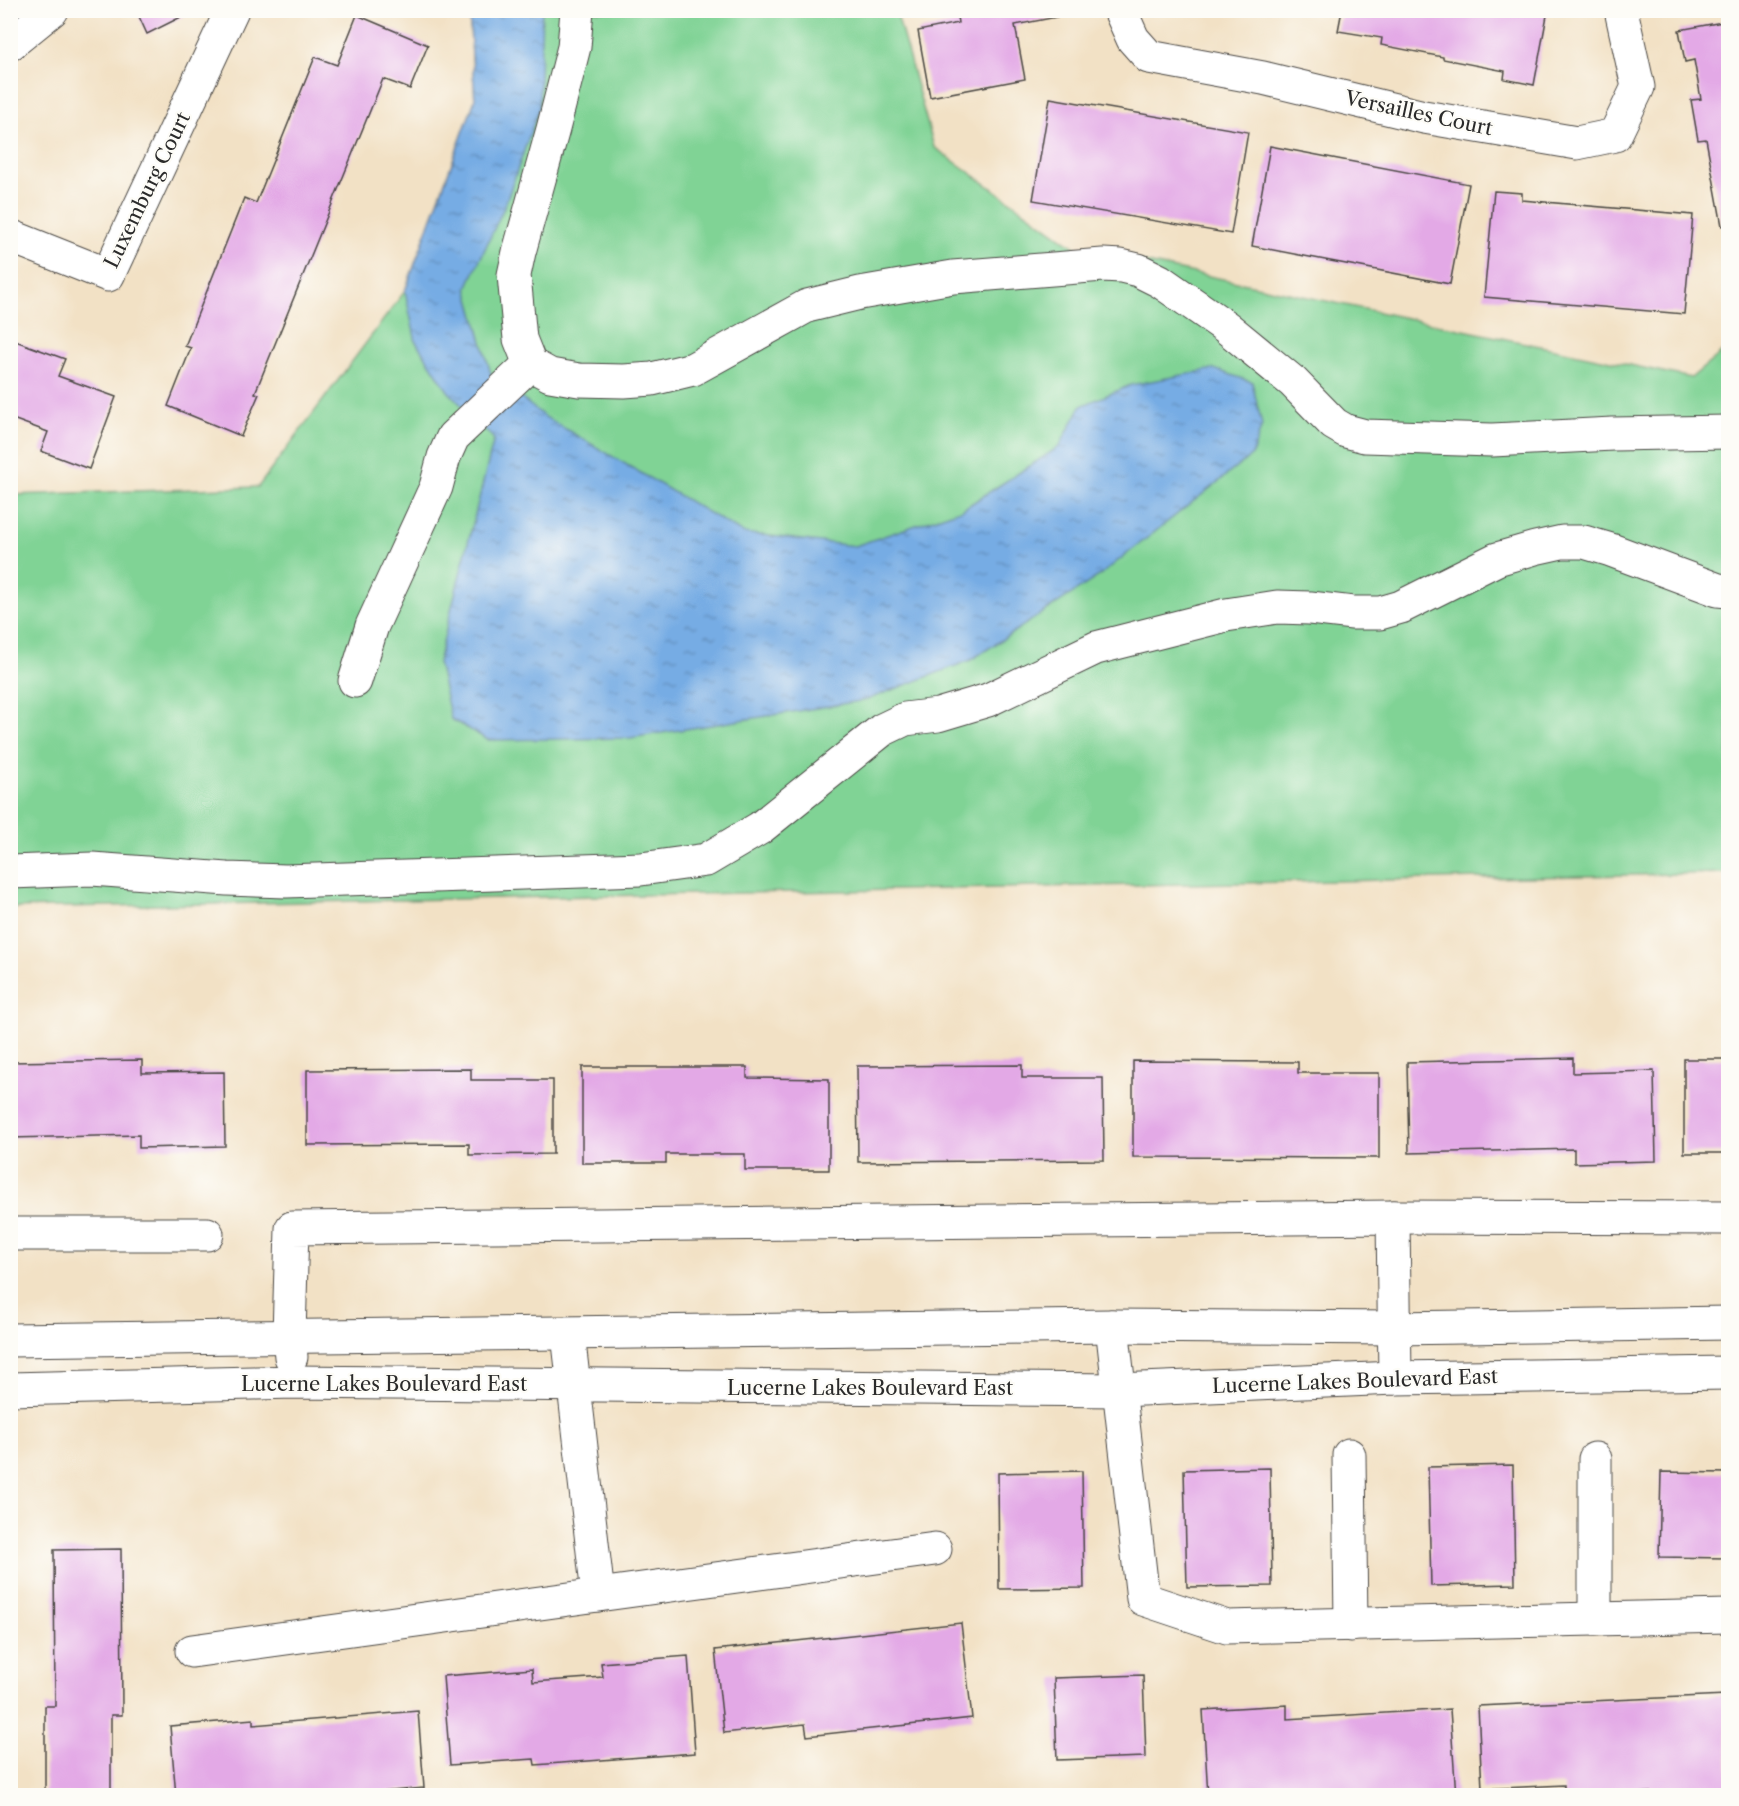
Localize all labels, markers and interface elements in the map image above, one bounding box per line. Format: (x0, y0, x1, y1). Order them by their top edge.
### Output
street label: Versailles Court (1342, 85, 1495, 140)
street label: Luxemburg Court (99, 108, 195, 272)
street label: Lucerne Lakes Boulevard East (1212, 1364, 1498, 1398)
street label: Lucerne Lakes Boulevard East (241, 1372, 527, 1396)
street label: Lucerne Lakes Boulevard East (727, 1376, 1013, 1400)

